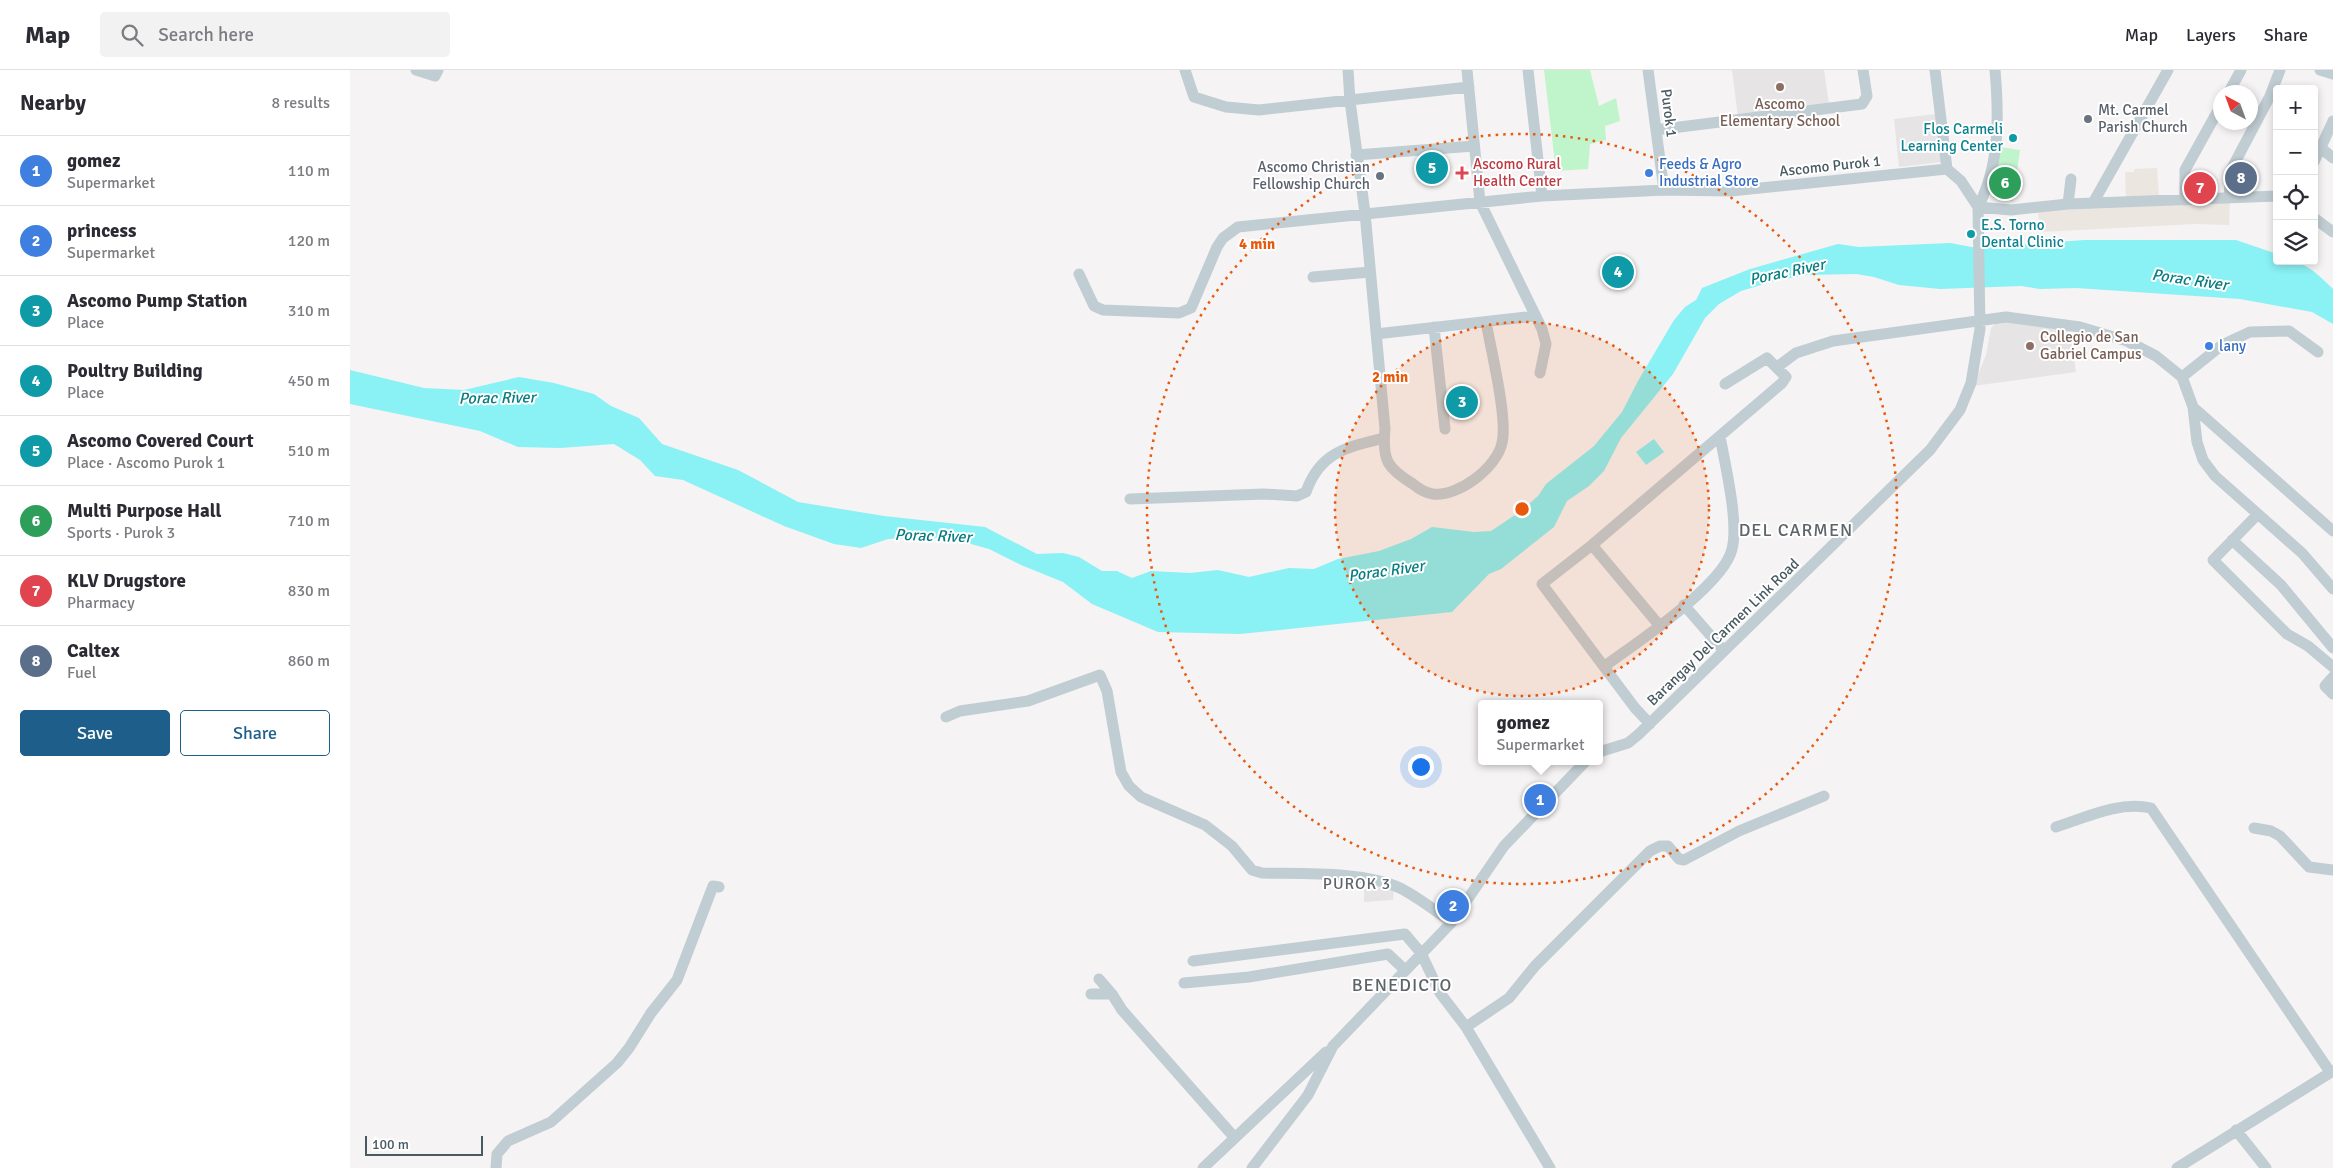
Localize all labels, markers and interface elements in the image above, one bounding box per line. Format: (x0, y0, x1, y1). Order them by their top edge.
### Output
search box (100, 12, 450, 57)
text: Map (25, 20, 70, 50)
icon: search (118, 21, 146, 49)
text: Search here (158, 23, 254, 47)
text: Map (2125, 24, 2158, 46)
text: Layers (2186, 24, 2236, 46)
text: Share (2264, 24, 2308, 46)
marker: Ascomo Elementary School (1774, 81, 1786, 93)
north arrow (2213, 85, 2258, 130)
map controls (2273, 85, 2318, 265)
button: + (2273, 85, 2318, 130)
street label: Purok 1 (1657, 88, 1681, 138)
text: Nearby (20, 90, 86, 116)
text: 8 results (271, 93, 330, 113)
place label: Ascomo Elementary School (1720, 95, 1840, 130)
place label: Mt. Carmel Parish Church (2098, 101, 2188, 136)
marker: Mt. Carmel Parish Church (2082, 113, 2094, 125)
place label: Flos Carmeli Learning Center (1900, 120, 2003, 155)
button: − (2273, 130, 2318, 175)
marker: Flos Carmeli Learning Center (2007, 132, 2019, 144)
text: gomez (67, 149, 120, 173)
pin: 5 (1416, 149, 1448, 187)
street label: Ascomo Purok 1 (1778, 152, 1882, 180)
place label: Ascomo Rural Health Center (1473, 155, 1562, 190)
place label: Feeds & Agro Industrial Store (1659, 155, 1759, 190)
place label: Ascomo Christian Fellowship Church (1252, 158, 1370, 193)
pin: 8 (2225, 159, 2257, 197)
text: 1 (32, 161, 40, 181)
text: 110 m (288, 161, 330, 181)
pin: 6 (1989, 164, 2021, 202)
marker: Ascomo Rural Health Center (1455, 166, 1469, 180)
marker: Feeds & Agro Industrial Store (1643, 167, 1655, 179)
pin: 7 (2184, 169, 2216, 207)
marker: Ascomo Christian Fellowship Church (1374, 170, 1386, 182)
text: Supermarket (67, 173, 155, 193)
button: locate (2273, 175, 2318, 220)
place label: E.S. Torno Dental Clinic (1981, 216, 2064, 251)
text: princess (67, 219, 136, 243)
button: layers (2273, 220, 2318, 265)
marker: E.S. Torno Dental Clinic (1965, 228, 1977, 240)
text: 2 (32, 231, 40, 251)
text: 120 m (288, 231, 330, 251)
text: 4 min (1239, 235, 1275, 253)
text: Supermarket (67, 243, 155, 263)
pin: 4 (1602, 253, 1634, 291)
water label: Porac River (1748, 254, 1829, 290)
water label: Porac River (2151, 265, 2231, 296)
text: Ascomo Pump Station (67, 289, 247, 313)
text: 3 (32, 301, 40, 321)
text: 310 m (288, 301, 330, 321)
text: Place (67, 313, 104, 333)
place label: Collegio de San Gabriel Campus (2040, 328, 2142, 363)
place label: lany (2219, 337, 2246, 355)
marker: Collegio de San Gabriel Campus (2024, 340, 2036, 352)
marker: lany (2203, 340, 2215, 352)
text: Poultry Building (67, 359, 203, 383)
text: 2 min (1372, 368, 1408, 386)
text: 4 (32, 371, 40, 391)
text: 450 m (288, 371, 330, 391)
text: Place (67, 383, 104, 403)
pin: 3 (1446, 383, 1478, 421)
water label: Porac River (459, 387, 538, 409)
text: Ascomo Covered Court (67, 429, 254, 453)
text: 5 (32, 441, 40, 461)
text: 510 m (288, 441, 330, 461)
text: Place · Ascomo Purok 1 (67, 453, 225, 473)
text: Multi Purpose Hall (67, 499, 222, 523)
centre of rings (1513, 500, 1531, 518)
text: 6 (32, 511, 40, 531)
text: 710 m (288, 511, 330, 531)
district label: DEL CARMEN (1739, 519, 1853, 541)
text: Sports · Purok 3 (67, 523, 175, 543)
water label: Porac River (894, 525, 974, 547)
water label: Porac River (1347, 555, 1428, 586)
street label: Barangay Del Carmen Link Road (1643, 555, 1803, 709)
text: KLV Drugstore (67, 569, 186, 593)
text: 7 (32, 581, 40, 601)
text: 830 m (288, 581, 330, 601)
text: Pharmacy (67, 593, 135, 613)
text: Caltex (67, 639, 120, 663)
text: 8 (32, 651, 40, 671)
text: 860 m (288, 651, 330, 671)
text: Fuel (67, 663, 96, 683)
popup (1478, 700, 1603, 765)
button: Save (20, 710, 170, 756)
button: Share (180, 710, 330, 756)
text: gomez (1496, 711, 1550, 735)
text: Supermarket (1496, 735, 1585, 755)
your location (1408, 754, 1434, 780)
pin: 1 (1524, 781, 1556, 819)
district label: PUROK 3 (1323, 874, 1391, 894)
pin: 2 (1437, 887, 1469, 925)
district label: BENEDICTO (1352, 974, 1452, 996)
scale bar (365, 1133, 482, 1156)
text: 100 m (372, 1136, 409, 1153)

